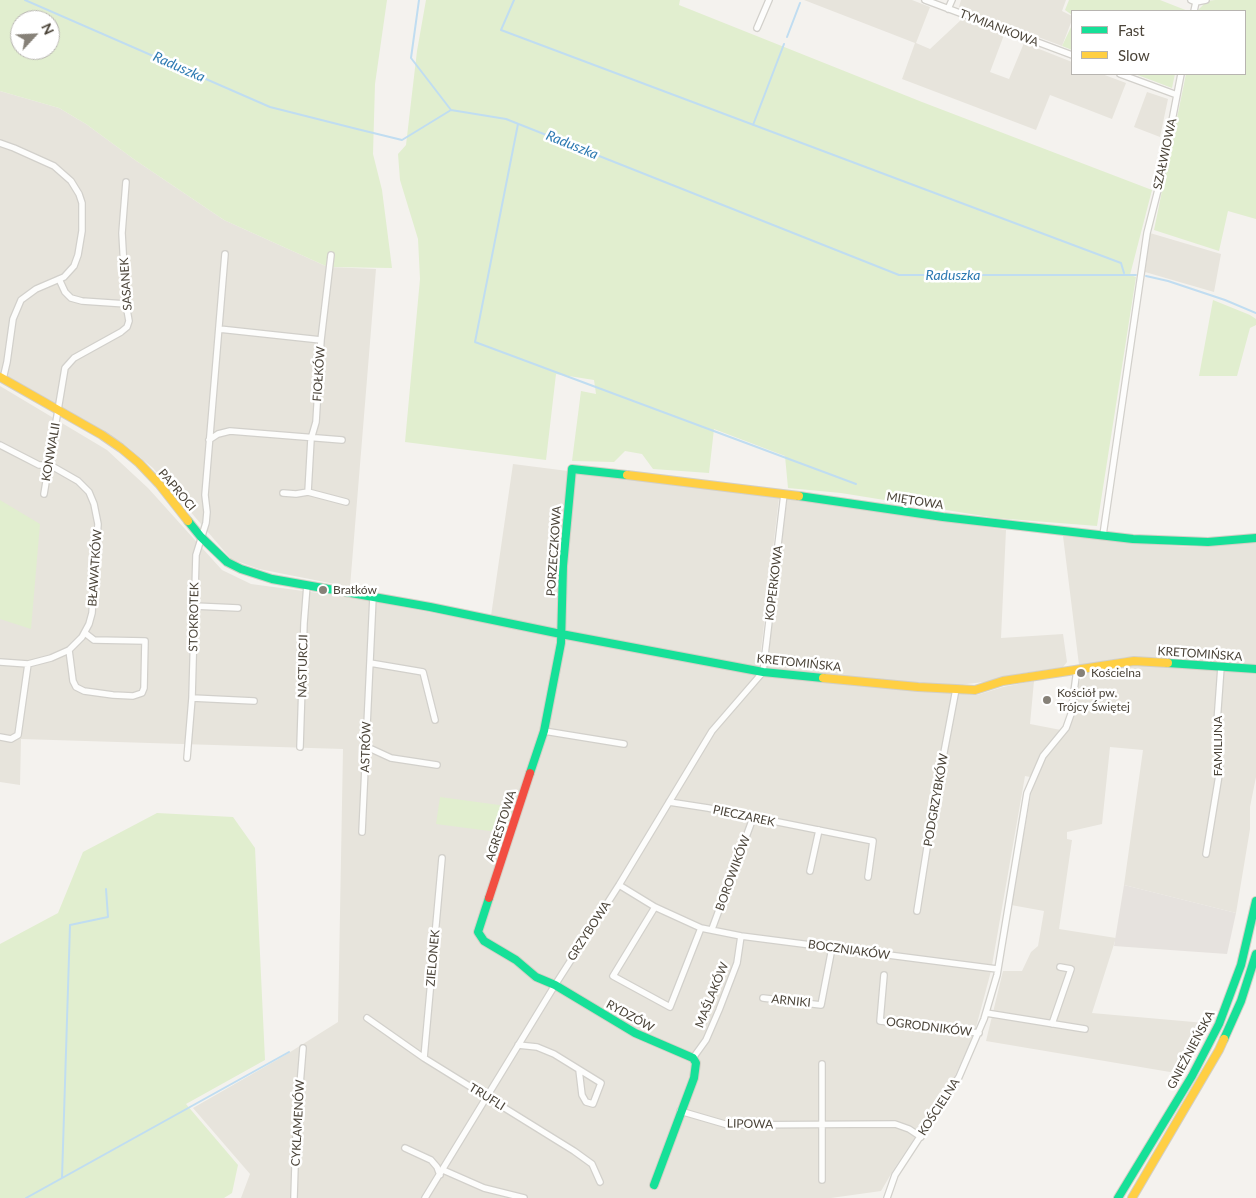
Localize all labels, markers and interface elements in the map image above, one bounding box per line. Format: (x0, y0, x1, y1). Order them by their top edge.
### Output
street label: TYMIANKOWA (958, 6, 1040, 50)
north arrow (10, 10, 60, 60)
legend (1071, 10, 1246, 75)
text: N (38, 20, 58, 37)
text: Fast (1118, 21, 1145, 39)
text: Slow (1118, 46, 1150, 64)
water label: Raduszka (151, 48, 207, 86)
street label: SZAŁWIOWA (1150, 117, 1180, 191)
water label: Raduszka (543, 127, 601, 163)
street label: SASANEK (117, 257, 135, 311)
water label: Raduszka (926, 267, 980, 283)
street label: FIOŁKÓW (310, 346, 328, 402)
street label: KONWALII (39, 422, 63, 482)
street label: PAPROCI (155, 466, 199, 514)
street label: MIĘTOWA (885, 489, 945, 513)
street label: PORZECZKOWA (544, 505, 564, 597)
street label: BŁAWATKÓW (85, 529, 105, 607)
street label: KOPERKOWA (762, 545, 786, 621)
street label: STOKROTEK (186, 582, 202, 652)
place label: Bratków (333, 583, 377, 597)
marker: Bratków (317, 584, 329, 596)
street label: NASTURCJI (295, 634, 311, 698)
street label: KRETOMIŃSKA (1157, 644, 1243, 664)
street label: KRETOMIŃSKA (756, 651, 842, 675)
place label: Kościelna (1091, 666, 1141, 680)
marker: Kościelna (1075, 667, 1087, 679)
place label: Kościół pw. Trójcy Świętej (1057, 686, 1130, 714)
marker: Kościół pw. Trójcy Świętej (1041, 694, 1053, 706)
street label: FAMILIJNA (1211, 716, 1225, 776)
street label: ASTRÓW (358, 721, 374, 773)
street label: PODGRZYBKÓW (921, 752, 951, 848)
street label: AGRESTOWA (483, 789, 519, 863)
street label: PIECZAREK (712, 802, 776, 830)
street label: BOROWIKÓW (713, 833, 753, 913)
street label: GRZYBOWA (564, 898, 614, 964)
street label: ZIELONEK (423, 929, 443, 987)
street label: BOCZNIAKÓW (807, 937, 891, 963)
street label: MAŚLAKÓW (692, 960, 732, 1030)
street label: ARNIKI (771, 992, 811, 1010)
street label: RYDZÓW (604, 997, 656, 1035)
street label: GNIEŹNIEŃSKA (1164, 1008, 1218, 1092)
street label: OGRODNIKÓW (885, 1015, 973, 1039)
street label: KOŚCIELNA (915, 1076, 963, 1138)
street label: CYKLAMENÓW (289, 1079, 307, 1167)
street label: TRUFLI (466, 1080, 508, 1114)
street label: LIPOWA (727, 1116, 773, 1132)

